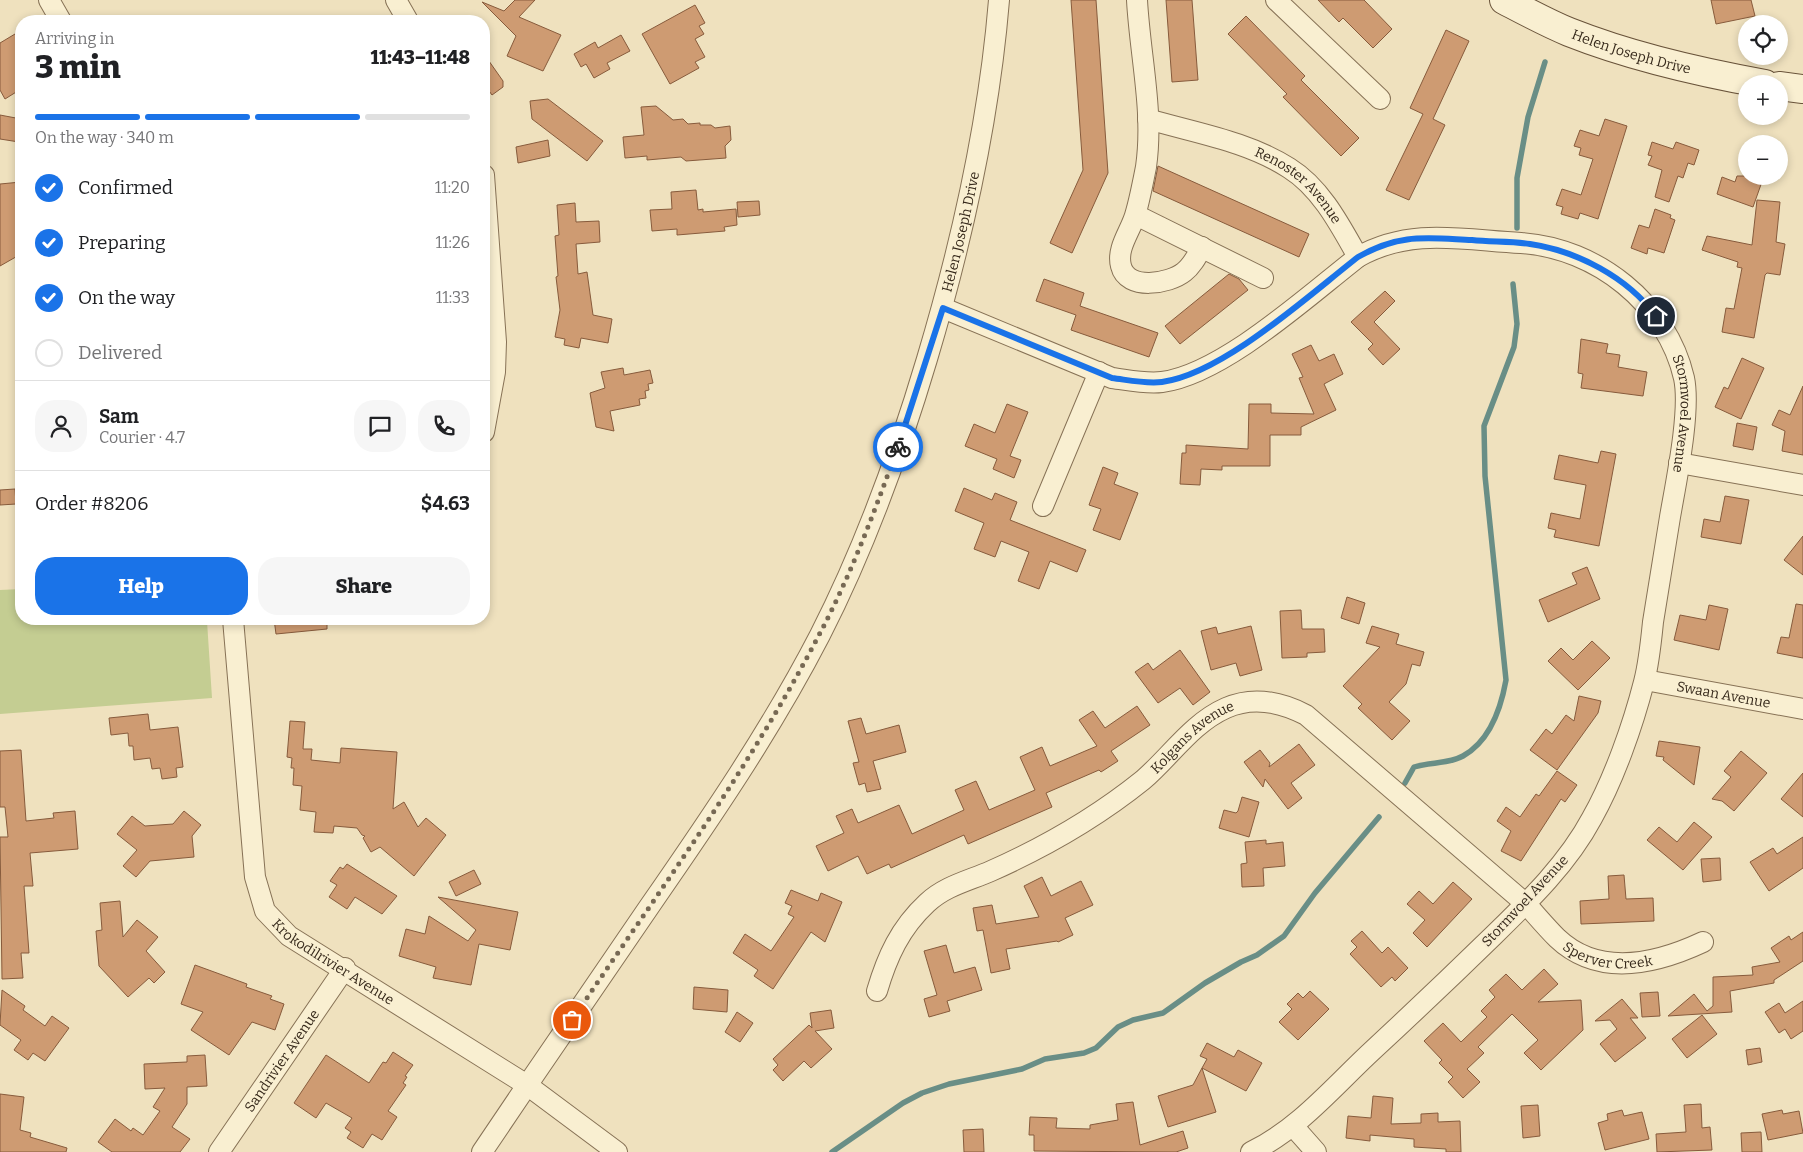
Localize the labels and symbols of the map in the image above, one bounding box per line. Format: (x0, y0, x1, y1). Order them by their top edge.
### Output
street label: Helen Joseph Drive (1570, 25, 1693, 77)
street label: Renoster Avenue (1252, 143, 1345, 227)
street label: Helen Joseph Drive (938, 170, 983, 294)
pin (1635, 295, 1677, 337)
street label: Stormvoel Avenue (1669, 352, 1694, 474)
courier (873, 422, 923, 472)
street label: Swaan Avenue (1675, 677, 1772, 711)
street label: Kolgans Avenue (1147, 697, 1236, 777)
street label: Stormvoel Avenue (1478, 852, 1572, 950)
street label: Krokodilrivier Avenue (269, 915, 397, 1008)
street label: Sperver Creek (1560, 938, 1654, 972)
pin (551, 999, 593, 1041)
street label: Sandrivier Avenue (241, 1006, 323, 1115)

